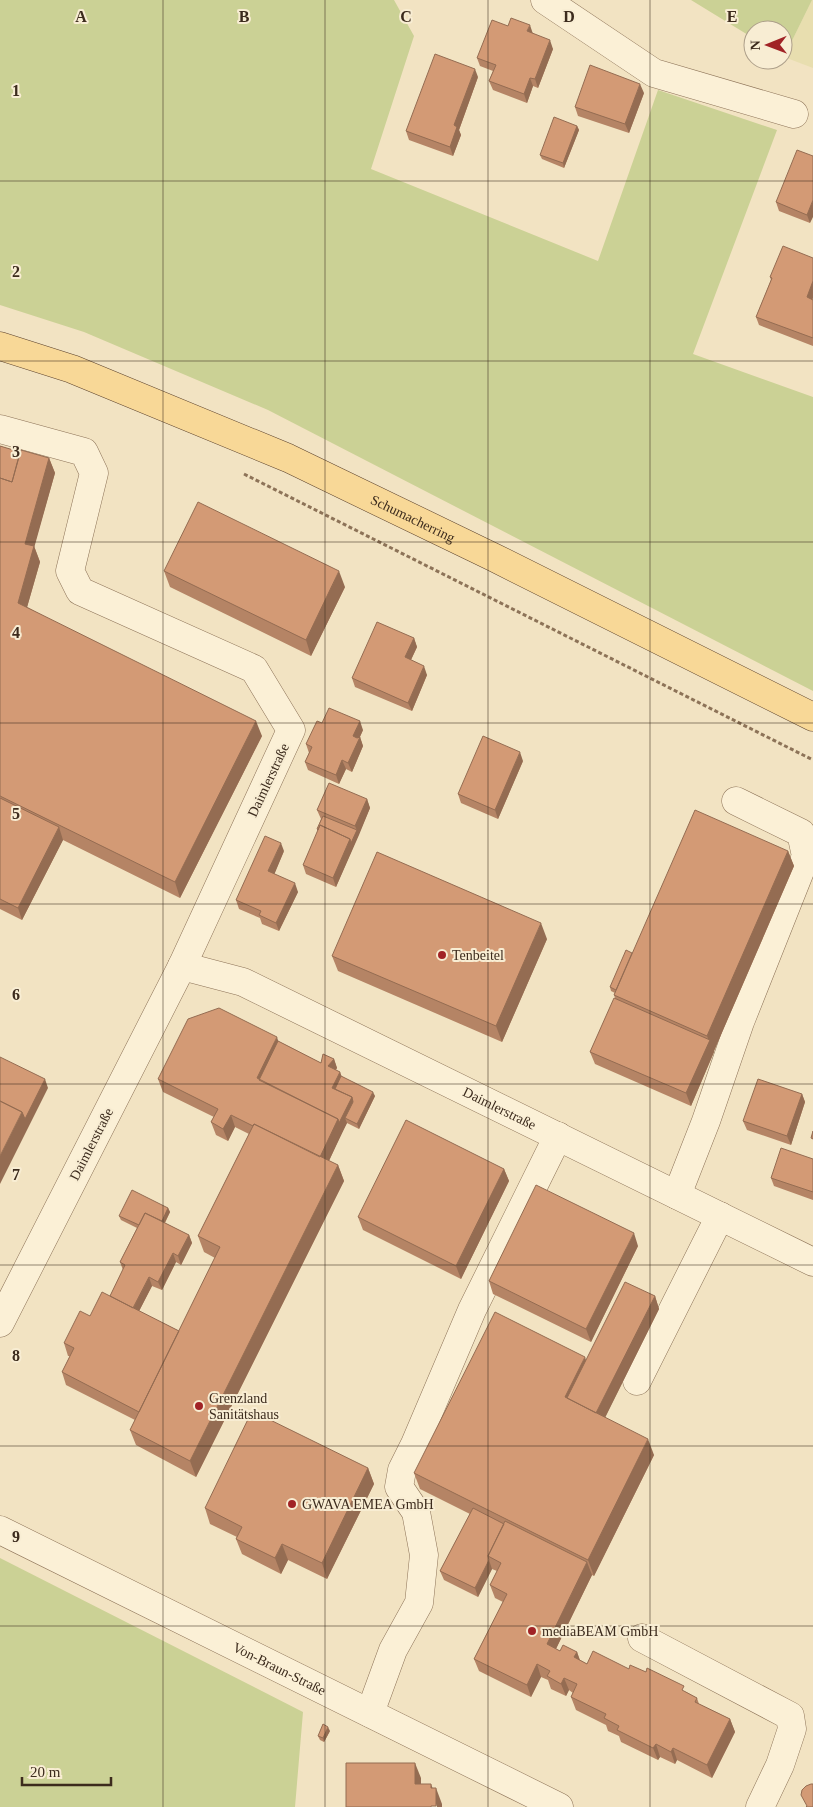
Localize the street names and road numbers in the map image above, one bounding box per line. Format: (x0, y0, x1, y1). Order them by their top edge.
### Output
street label: Schumacherring (368, 492, 457, 546)
street label: Daimlerstraße (245, 741, 292, 819)
street label: Daimlerstraße (461, 1084, 538, 1133)
street label: Daimlerstraße (67, 1105, 116, 1183)
street label: Von-Braun-Straße (230, 1640, 328, 1698)

